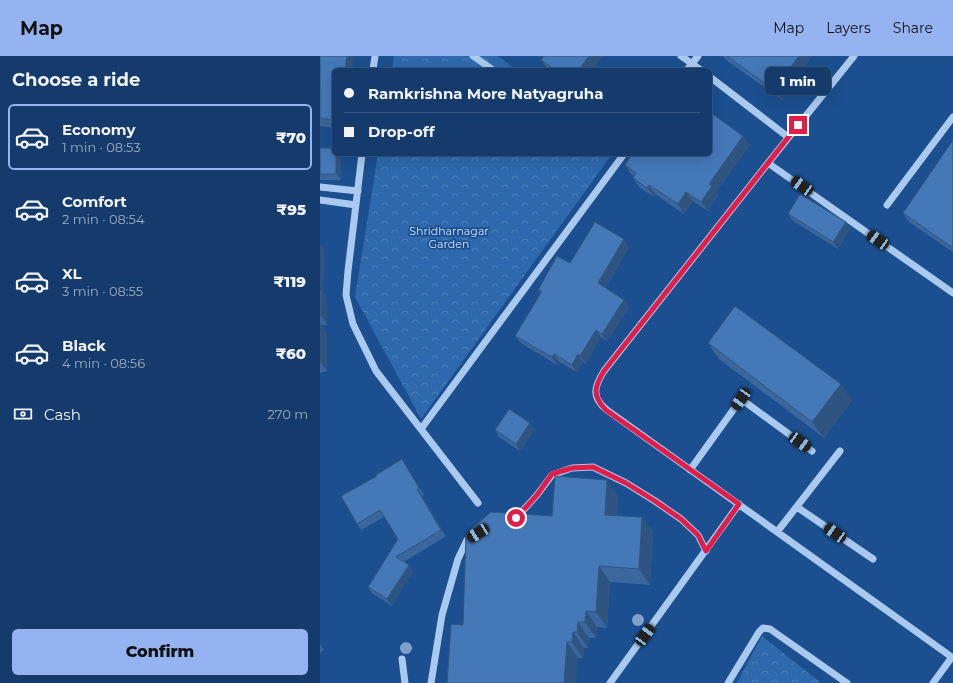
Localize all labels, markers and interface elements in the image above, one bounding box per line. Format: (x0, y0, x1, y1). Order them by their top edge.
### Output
text: Map (20, 17, 63, 40)
text: Map (773, 19, 804, 37)
text: Layers (826, 19, 871, 37)
text: Share (893, 19, 933, 37)
callout: 1 min (765, 67, 831, 95)
text: Choose a ride (12, 69, 140, 91)
text: 1 min (780, 73, 816, 89)
text: Ramkrishna More Natyagruha (368, 84, 603, 103)
route end (789, 116, 807, 134)
icon: car (14, 119, 50, 155)
text: Economy (62, 120, 135, 139)
text: Drop-off (368, 122, 435, 141)
text: ₹70 (276, 128, 306, 147)
text: 1 min · 08:53 (62, 139, 141, 155)
car (789, 174, 815, 198)
icon: car (14, 191, 50, 227)
text: Comfort (62, 192, 127, 211)
text: ₹95 (276, 200, 306, 219)
text: 2 min · 08:54 (62, 211, 145, 227)
park label: Shridharnagar Garden (409, 224, 489, 251)
car (865, 228, 891, 252)
icon: car (14, 263, 50, 299)
text: XL (62, 264, 81, 283)
text: ₹119 (273, 272, 306, 291)
text: 3 min · 08:55 (62, 283, 143, 299)
icon: car (14, 335, 50, 371)
text: Black (62, 336, 106, 355)
text: ₹60 (275, 344, 306, 363)
text: 4 min · 08:56 (62, 355, 145, 371)
car (729, 386, 753, 412)
icon: cash (12, 403, 34, 425)
text: Cash (44, 405, 81, 424)
text: 270 m (267, 406, 308, 422)
car (787, 430, 813, 454)
route start (507, 509, 525, 527)
car (822, 521, 848, 545)
car (465, 522, 491, 544)
car (633, 622, 657, 648)
button: Confirm (12, 629, 308, 675)

